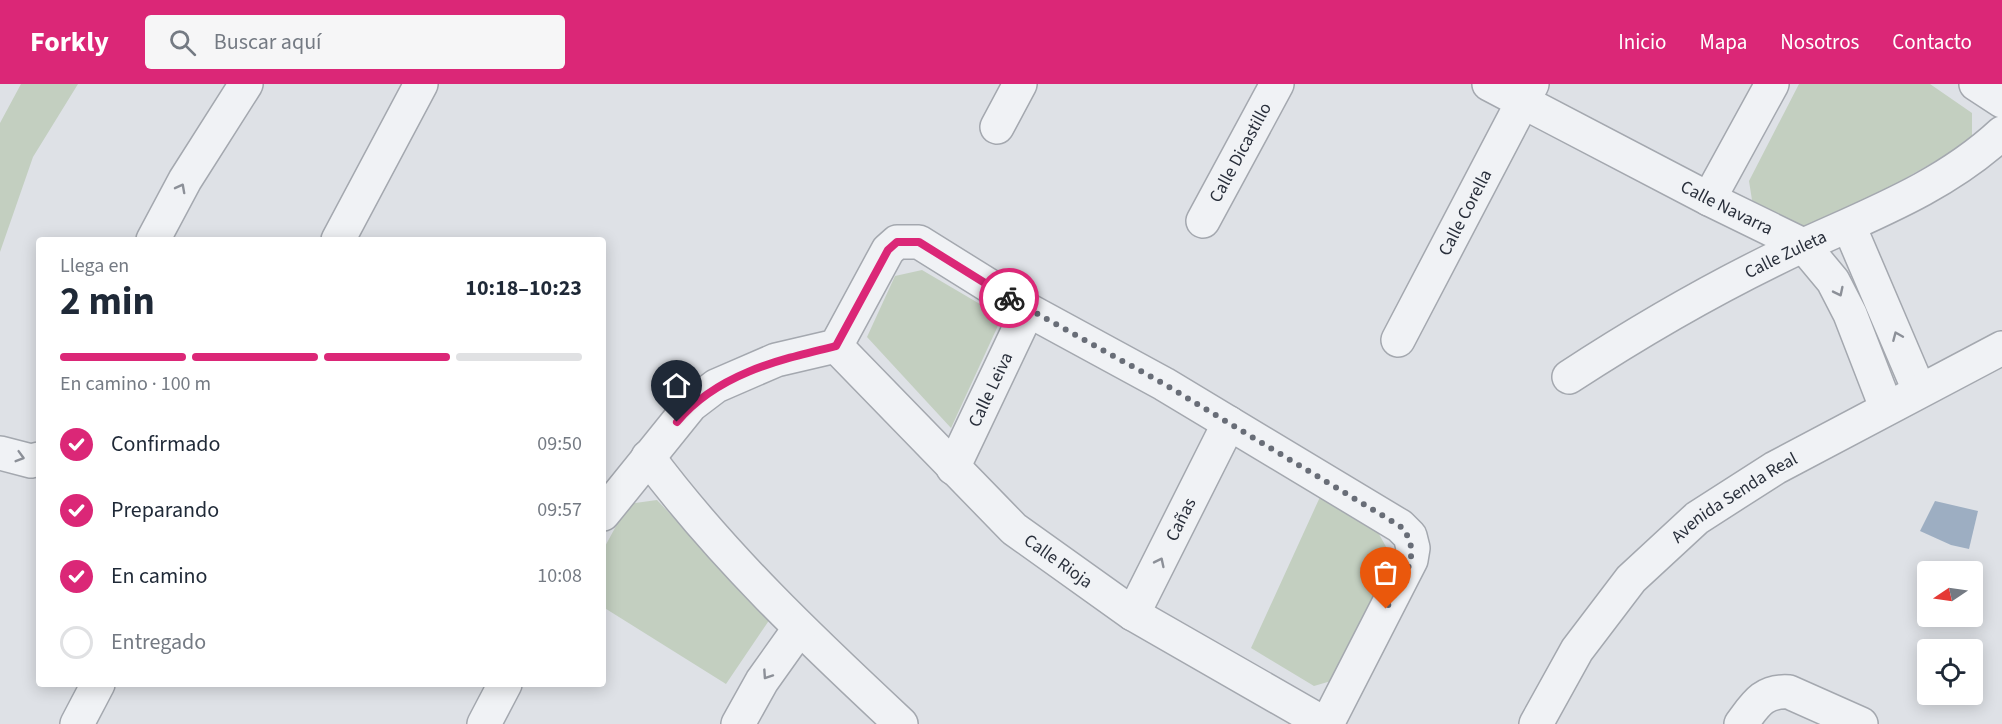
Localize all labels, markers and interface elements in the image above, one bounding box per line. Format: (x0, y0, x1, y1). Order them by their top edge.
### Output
search box (145, 15, 565, 69)
text: Forkly (30, 22, 109, 62)
icon: search (166, 26, 199, 59)
text: Buscar aquí (214, 26, 322, 58)
text: Inicio (1618, 27, 1666, 57)
text: Mapa (1699, 27, 1747, 57)
text: Nosotros (1780, 27, 1859, 57)
text: Contacto (1892, 27, 1972, 57)
street label: Calle Dicastillo (1203, 98, 1277, 207)
street label: Calle Corella (1432, 165, 1498, 260)
street label: Calle Navarra (1676, 174, 1777, 241)
one-way arrow (174, 184, 185, 195)
street label: Calle Zuleta (1740, 224, 1830, 285)
text: Llega en (60, 252, 129, 280)
courier (979, 268, 1039, 328)
text: 10:18–10:23 (465, 272, 582, 304)
text: 2 min (60, 274, 155, 330)
icon: bike (993, 282, 1026, 315)
one-way arrow (1831, 285, 1843, 296)
one-way arrow (1892, 331, 1904, 342)
street label: Calle Leiva (962, 348, 1019, 431)
pin (651, 360, 702, 422)
icon: home (660, 369, 693, 402)
text: En camino · 100 m (60, 370, 211, 398)
icon: check (60, 428, 93, 461)
text: Confirmado (111, 428, 220, 460)
text: 09:50 (537, 430, 582, 458)
street label: Avenida Senda Real (1665, 446, 1802, 548)
one-way arrow (14, 450, 24, 462)
street label: Cañas (1159, 493, 1202, 545)
icon: check (60, 494, 93, 527)
text: Preparando (111, 494, 219, 526)
text: 09:57 (537, 496, 582, 524)
street label: Calle Rioja (1019, 528, 1098, 594)
pin (1360, 547, 1411, 609)
icon: bag (1369, 556, 1402, 589)
one-way arrow (1152, 557, 1164, 568)
icon: check (60, 560, 93, 593)
text: En camino (111, 560, 208, 592)
north arrow (1917, 561, 1983, 627)
map controls (1917, 561, 1983, 705)
text: 10:08 (537, 562, 582, 590)
text: Entregado (111, 626, 206, 658)
button: locate (1917, 639, 1983, 705)
one-way arrow (763, 669, 774, 680)

